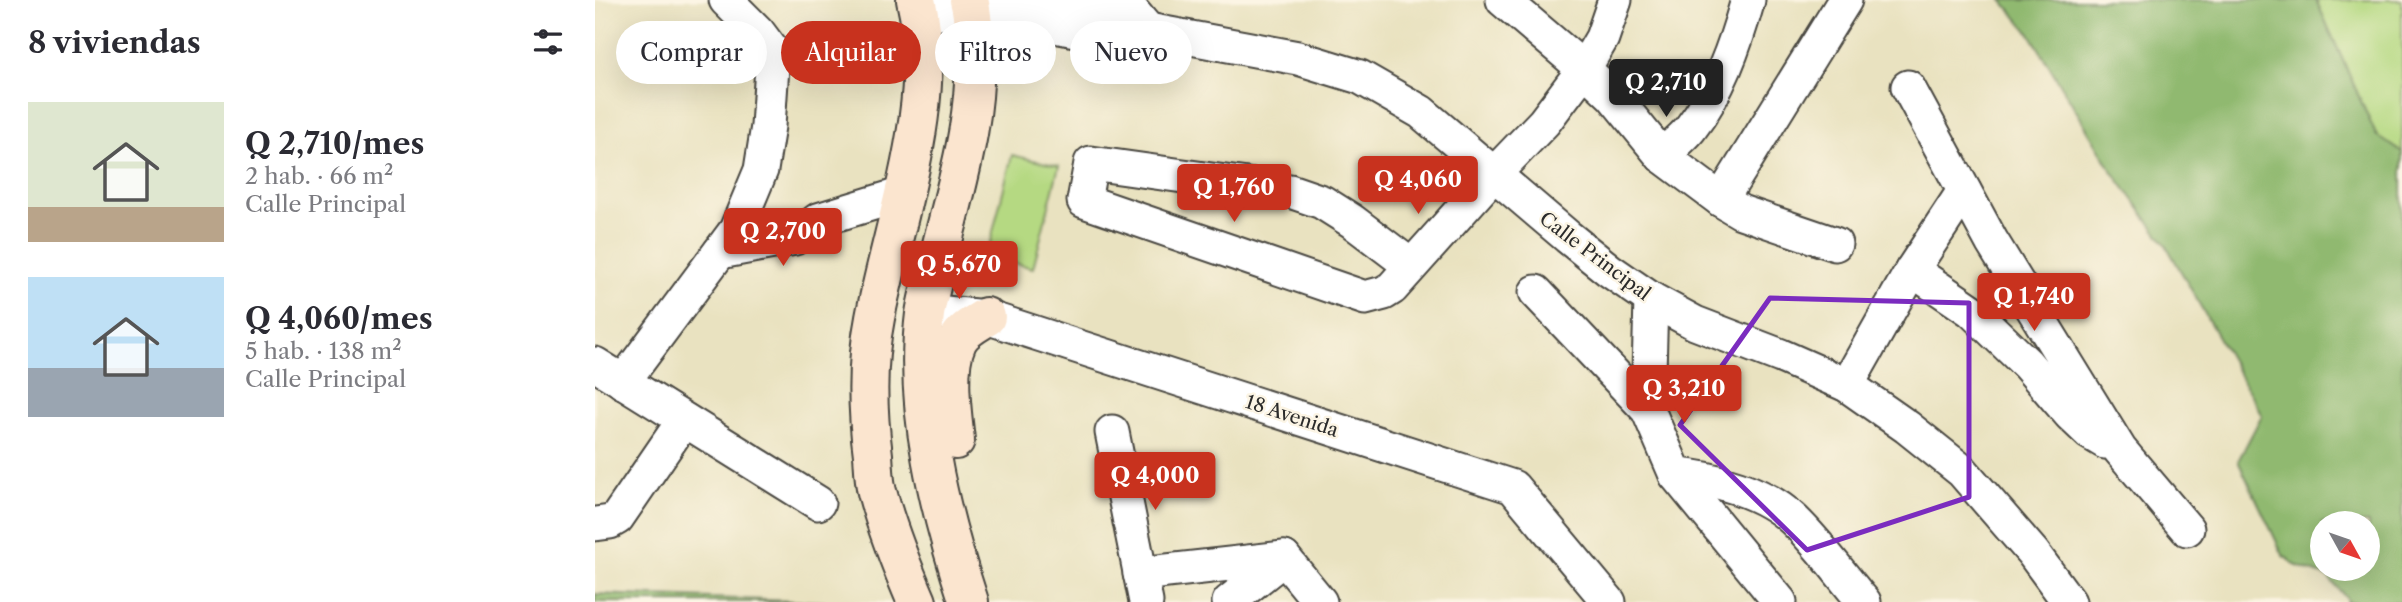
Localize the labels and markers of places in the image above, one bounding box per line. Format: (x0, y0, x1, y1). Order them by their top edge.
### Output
pin: Q 2,710 (1601, 60, 1731, 119)
pin: Q 4,060 (1353, 156, 1483, 216)
pin: Q 1,760 (1169, 164, 1299, 224)
pin: Q 2,700 (718, 208, 848, 268)
pin: Q 5,670 (894, 242, 1024, 301)
pin: Q 1,740 (1969, 274, 2099, 333)
pin: Q 3,210 (1619, 366, 1749, 425)
pin: Q 4,000 (1090, 452, 1220, 512)

